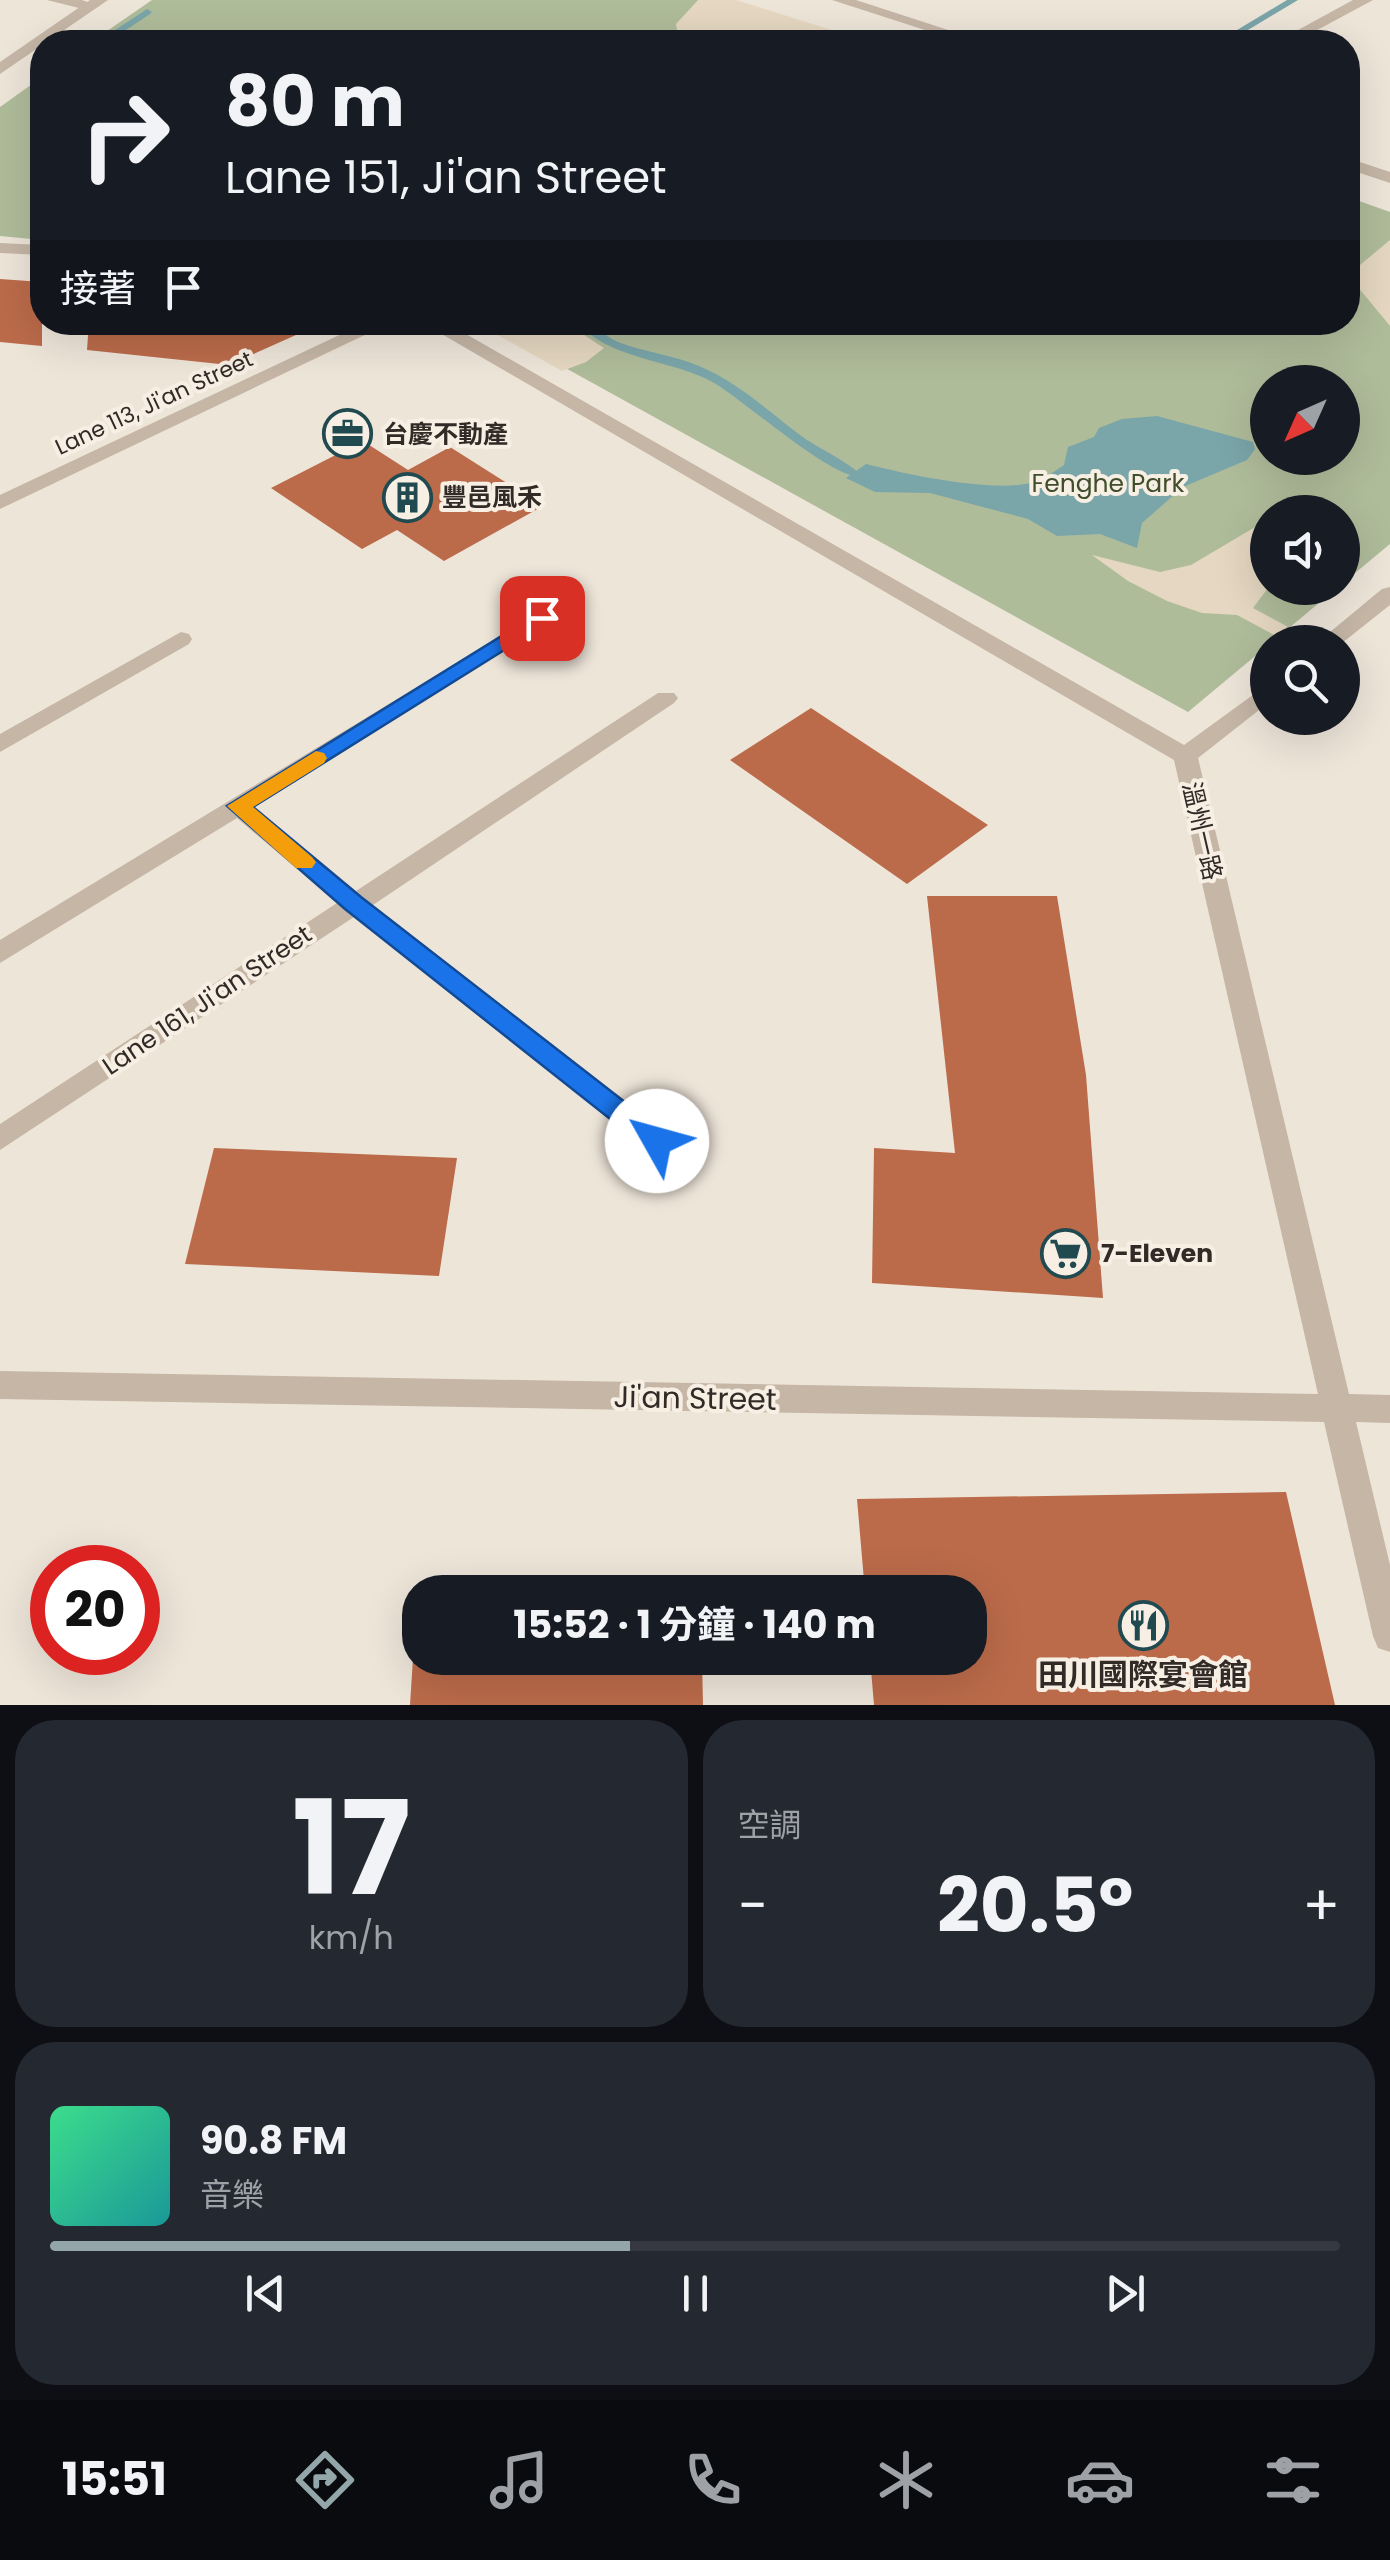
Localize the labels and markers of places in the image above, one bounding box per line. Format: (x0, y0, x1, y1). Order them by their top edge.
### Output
office icon: 台慶不動產 (322, 408, 374, 460)
place label: 台慶不動產 (383, 417, 508, 452)
building icon: 豐邑風禾 (381, 471, 433, 523)
place label: 豐邑風禾 (442, 480, 542, 515)
pin (500, 576, 585, 661)
supermarket icon: 7-Eleven (1040, 1227, 1092, 1279)
place label: 7-Eleven (1101, 1236, 1213, 1271)
restaurant icon: 田川國際宴會館 (1117, 1599, 1169, 1651)
place label: 田川國際宴會館 (1038, 1653, 1248, 1696)

